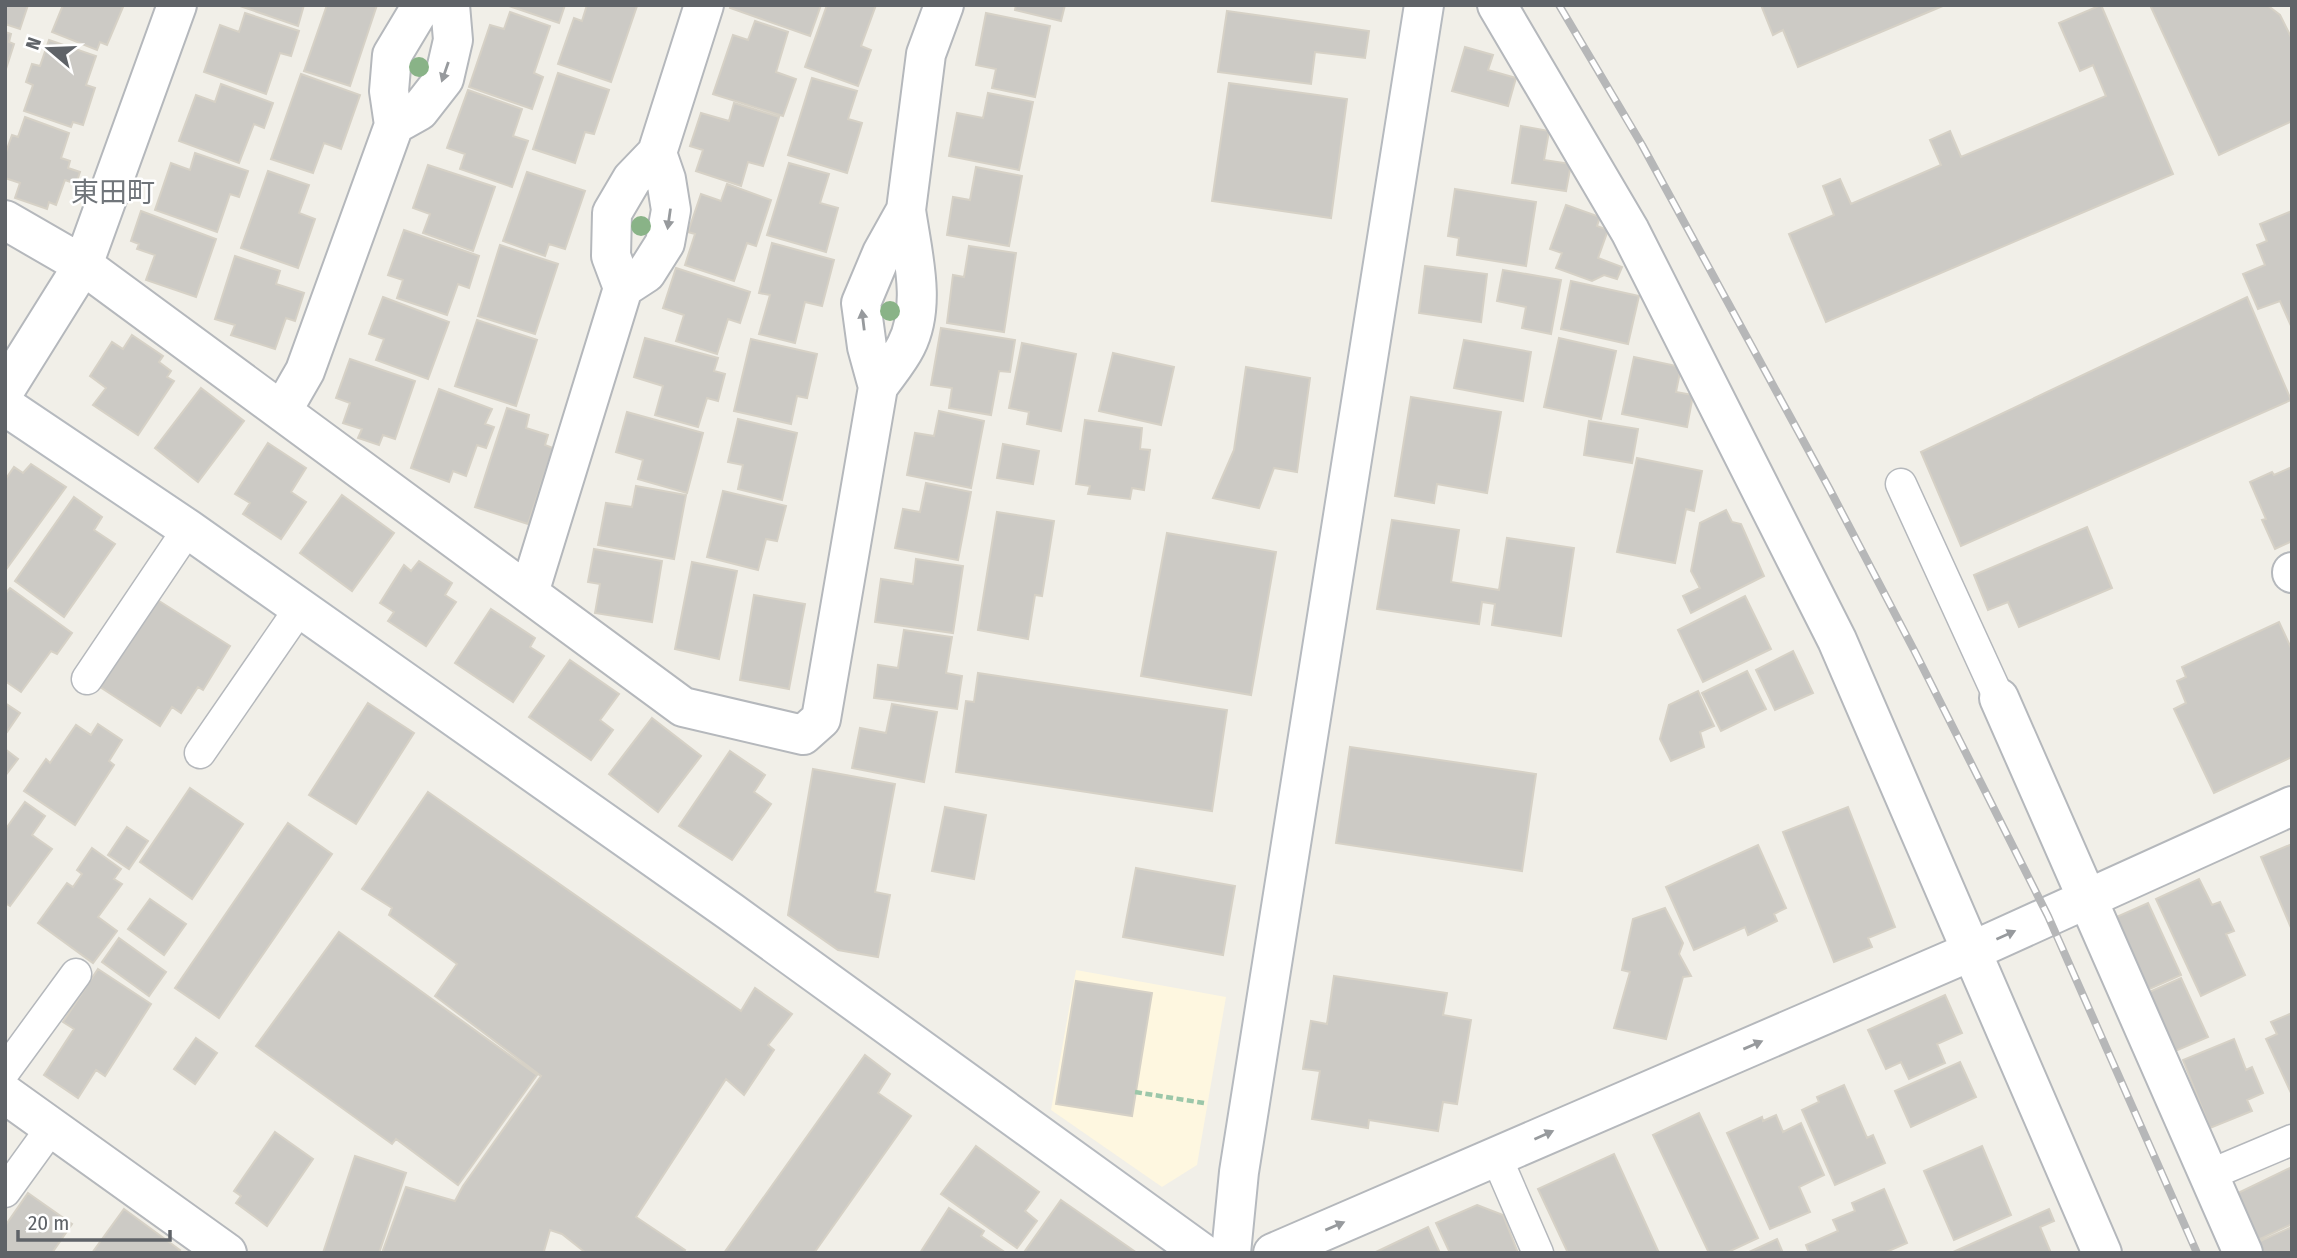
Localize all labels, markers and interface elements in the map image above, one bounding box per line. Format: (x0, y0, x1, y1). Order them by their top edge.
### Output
north arrow (14, 14, 84, 84)
text: N (21, 34, 46, 53)
one-way arrow (439, 62, 450, 83)
district label: 東田町 (71, 176, 155, 209)
one-way arrow (664, 208, 675, 230)
one-way arrow (858, 309, 869, 331)
one-way arrow (1996, 929, 2017, 940)
one-way arrow (1743, 1039, 1763, 1051)
one-way arrow (1534, 1129, 1554, 1141)
scale bar (18, 1198, 170, 1242)
text: 20 m (28, 1210, 69, 1236)
one-way arrow (1325, 1220, 1345, 1232)

